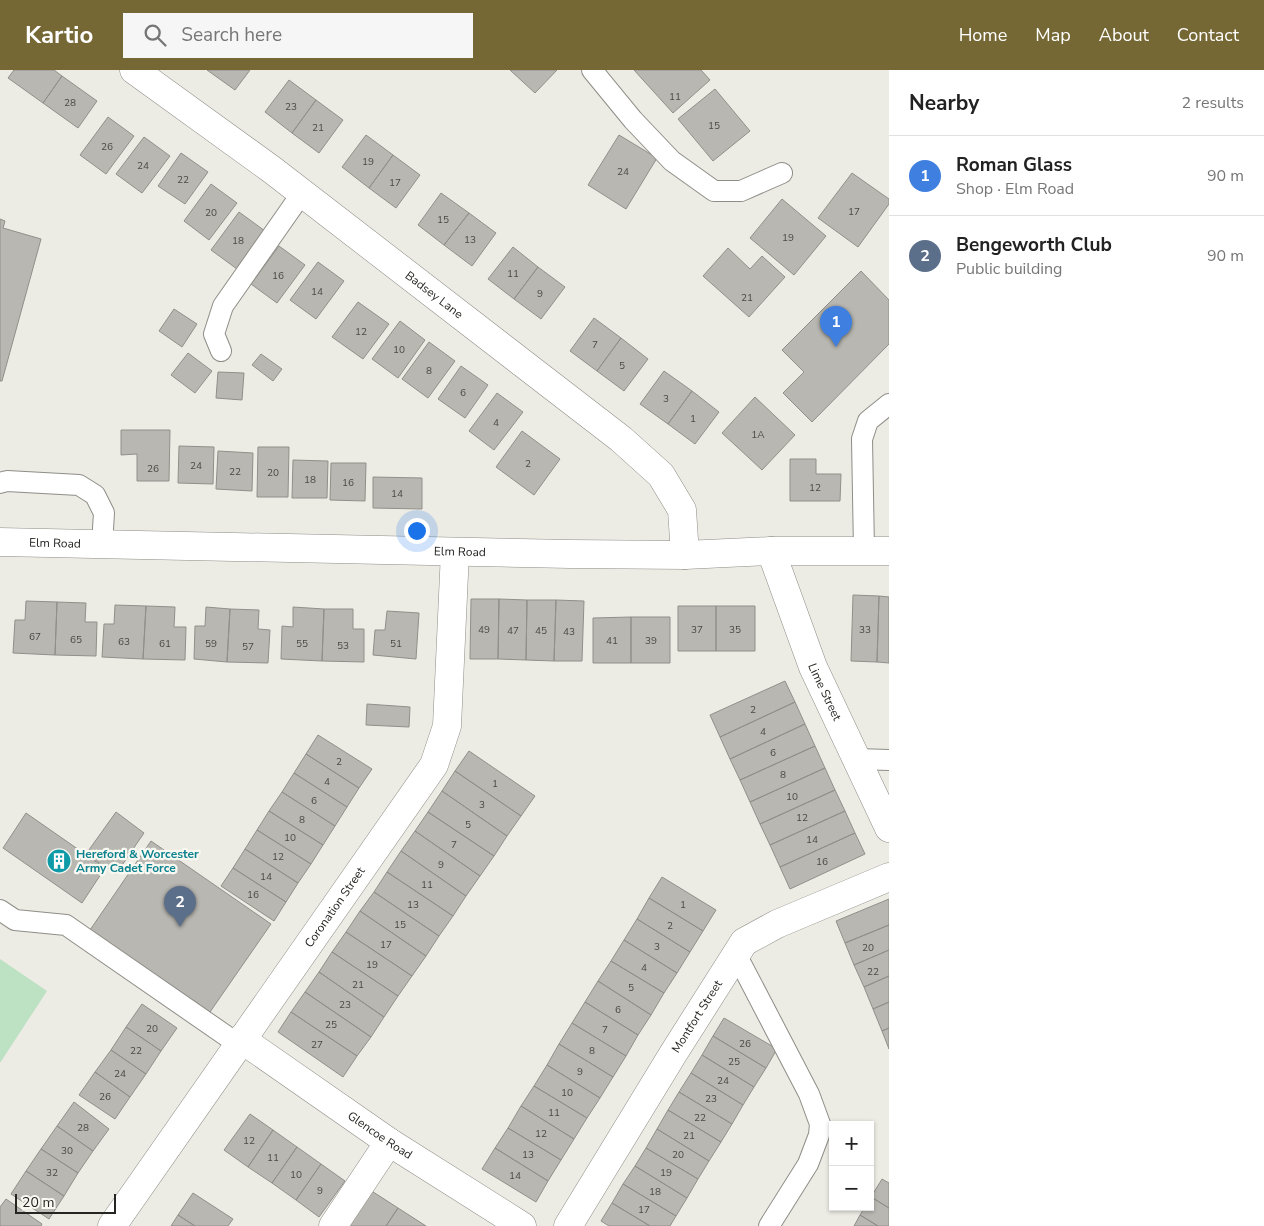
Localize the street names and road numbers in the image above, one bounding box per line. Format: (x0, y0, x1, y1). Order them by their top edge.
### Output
street label: Badsey Lane (402, 267, 466, 322)
street label: Elm Road (29, 535, 81, 552)
street label: Elm Road (434, 543, 486, 560)
street label: Lime Street (804, 661, 846, 724)
street label: Coronation Street (301, 863, 369, 951)
street label: Montfort Street (668, 976, 726, 1056)
street label: Glencoe Road (344, 1108, 415, 1163)

